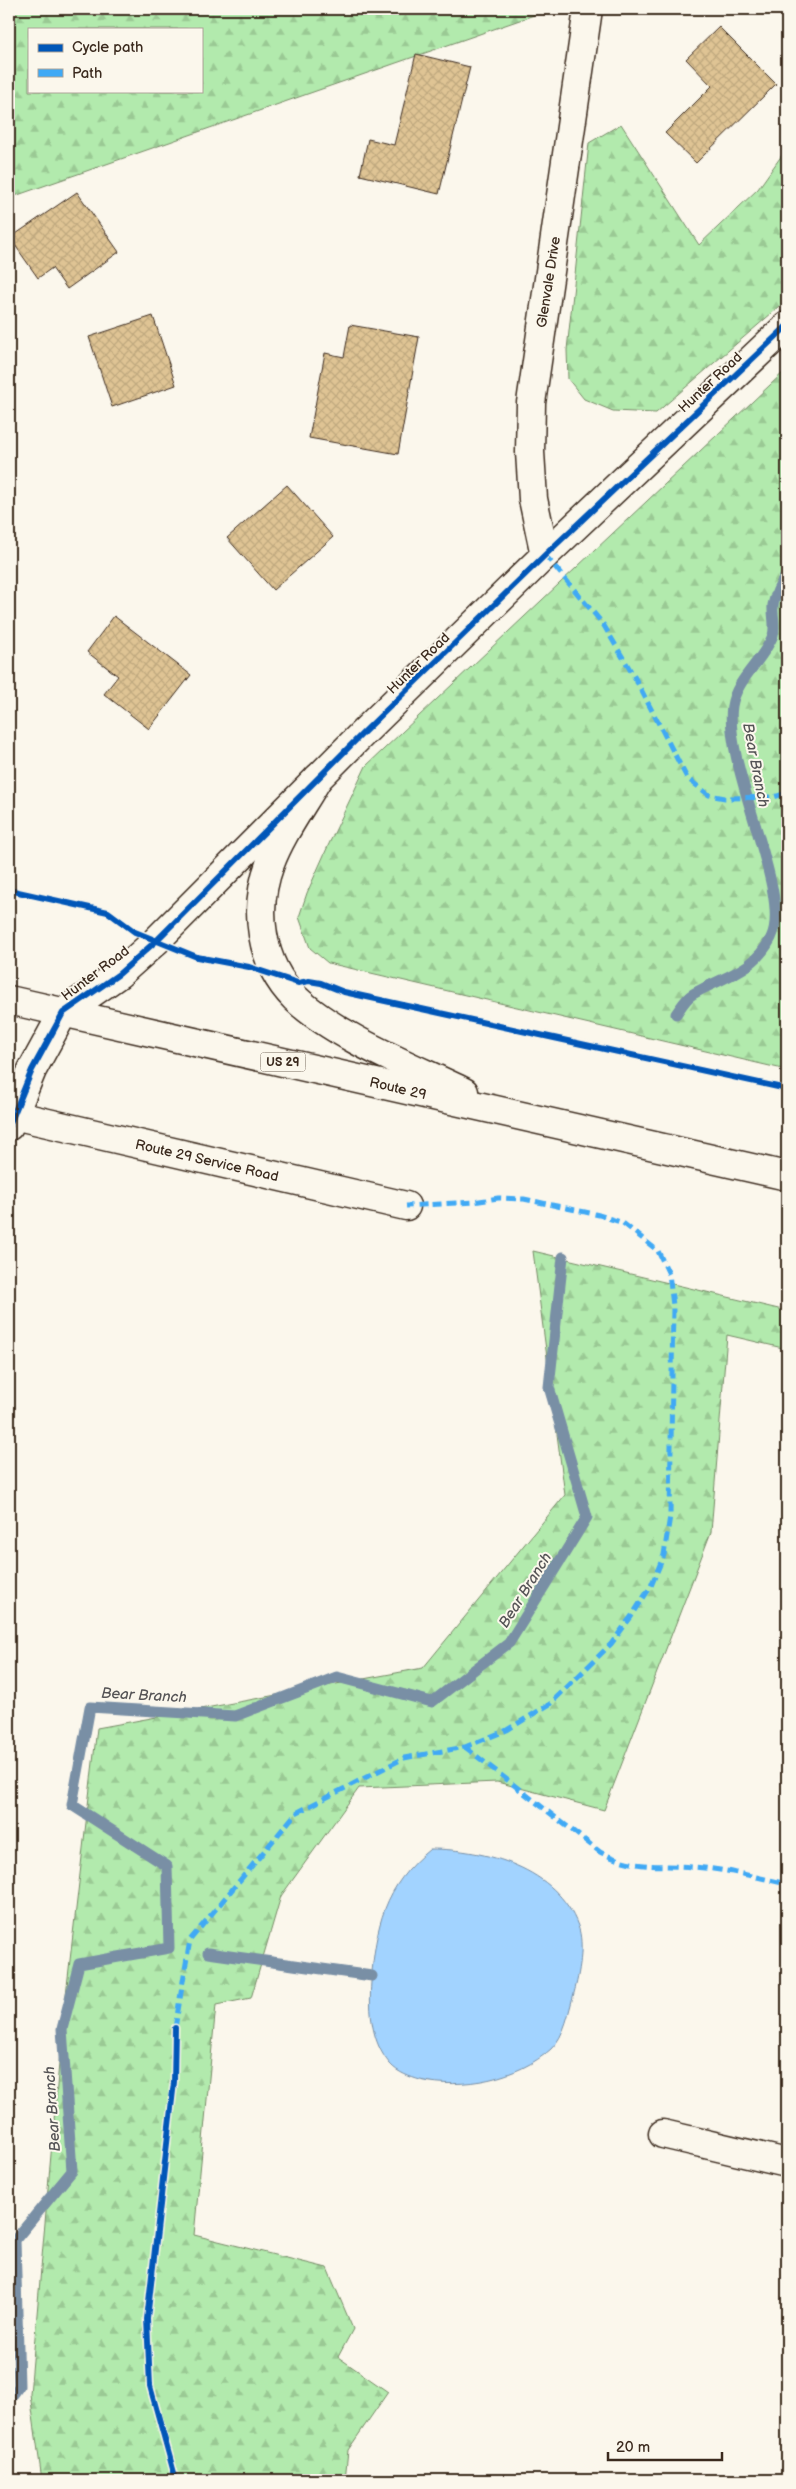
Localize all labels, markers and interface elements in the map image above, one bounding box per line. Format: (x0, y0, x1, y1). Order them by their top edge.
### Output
legend (28, 28, 202, 92)
text: Cycle path (72, 38, 143, 57)
text: Path (72, 64, 102, 83)
street label: Glenvale Drive (533, 235, 564, 329)
street label: Hunter Road (675, 349, 746, 416)
street label: Hunter Road (383, 629, 453, 698)
water label: Bear Branch (738, 721, 773, 809)
street label: Hunter Road (58, 942, 133, 1005)
road number: US 29 (260, 1052, 306, 1072)
street label: Route 29 (368, 1074, 428, 1103)
street label: Route 29 Service Road (134, 1136, 280, 1185)
water label: Bear Branch (495, 1549, 556, 1632)
water label: Bear Branch (101, 1684, 187, 1707)
water label: Bear Branch (40, 2066, 65, 2152)
scale bar (608, 2429, 722, 2461)
text: 20 m (616, 2438, 650, 2457)

